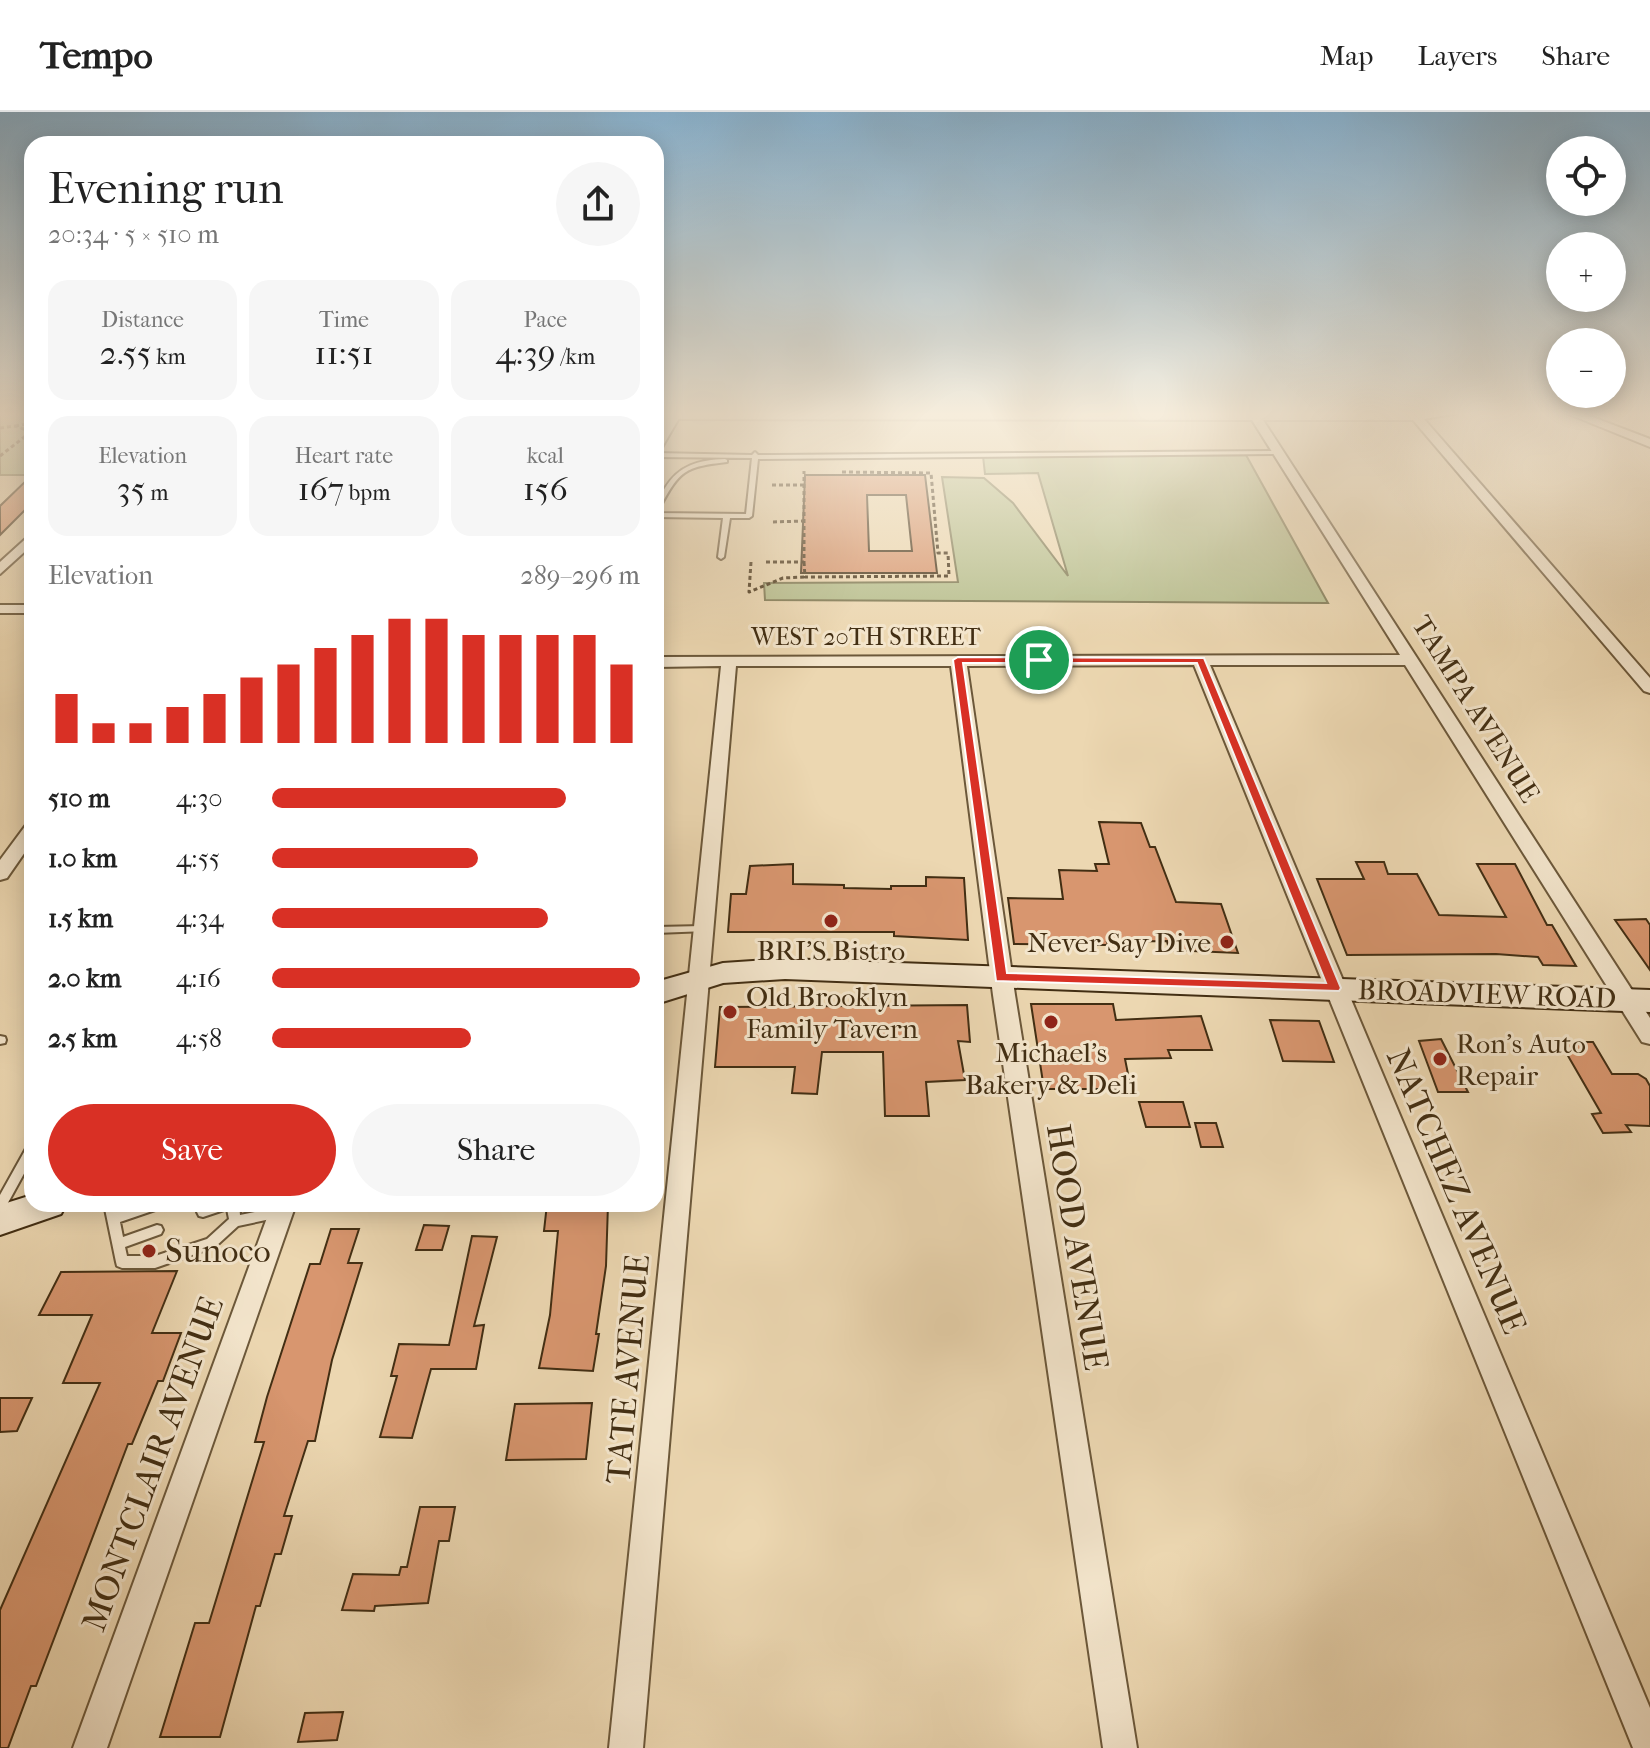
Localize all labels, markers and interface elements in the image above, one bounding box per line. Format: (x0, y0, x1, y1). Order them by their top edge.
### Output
text: Tempo (40, 33, 153, 78)
text: Map (1320, 39, 1373, 72)
text: Layers (1417, 39, 1497, 72)
text: Share (1541, 39, 1610, 72)
map controls (1546, 136, 1626, 408)
button: locate (1546, 136, 1626, 216)
button: share (556, 162, 640, 246)
text: Evening run (48, 163, 283, 214)
text: 20:34 · 5 × 510 m (48, 219, 219, 250)
button: + (1546, 232, 1626, 312)
text: Distance (101, 307, 184, 333)
text: Time (319, 307, 369, 333)
text: Pace (523, 307, 567, 333)
button: − (1546, 328, 1626, 408)
text: 2.55 (100, 333, 151, 373)
text: 11:51 (314, 333, 374, 373)
text: 4:39 (495, 333, 556, 373)
text: km (151, 344, 186, 370)
text: /km (556, 344, 595, 370)
text: Elevation (98, 443, 187, 469)
text: Heart rate (295, 443, 393, 469)
text: kcal (527, 443, 564, 469)
text: 35 (117, 469, 145, 509)
text: 167 (298, 469, 344, 509)
text: 156 (523, 469, 568, 509)
text: m (145, 480, 168, 506)
text: bpm (344, 480, 390, 506)
text: Elevation (48, 560, 153, 591)
text: 289–296 m (520, 560, 640, 591)
street label: TAMPA AVENUE (1405, 610, 1547, 808)
street label: WEST 20TH STREET (750, 623, 981, 651)
pin (1005, 626, 1073, 694)
icon: arrive (1017, 638, 1061, 682)
text: 510 m (48, 783, 110, 814)
text: 4:30 (176, 783, 223, 814)
text: 1.0 km (48, 843, 117, 874)
text: 4:55 (176, 843, 220, 874)
text: 1.5 km (48, 903, 113, 934)
text: 4:34 (176, 903, 224, 934)
marker: BRI'S Bistro (822, 912, 840, 930)
place label: Never Say Dive (1027, 926, 1211, 959)
marker: Never Say Dive (1218, 933, 1236, 951)
place label: BRI'S Bistro (757, 934, 905, 967)
text: 2.0 km (48, 963, 121, 994)
text: 4:16 (176, 963, 221, 994)
street label: BROADVIEW ROAD (1357, 973, 1617, 1015)
place label: Old Brooklyn Family Tavern (746, 980, 918, 1045)
marker: Old Brooklyn Family Tavern (721, 1003, 739, 1021)
marker: Michael's Bakery & Deli (1042, 1013, 1060, 1031)
text: 2.5 km (48, 1023, 117, 1054)
text: 4:58 (176, 1023, 222, 1054)
place label: Ron's Auto Repair (1456, 1027, 1586, 1092)
place label: Michael's Bakery & Deli (965, 1036, 1137, 1101)
street label: NATCHEZ AVENUE (1378, 1042, 1534, 1340)
marker: Ron's Auto Repair (1431, 1050, 1449, 1068)
button: Save (48, 1104, 336, 1196)
button: Share (352, 1104, 640, 1196)
street label: HOOD AVENUE (1038, 1121, 1116, 1373)
place label: Sunoco (165, 1231, 271, 1271)
marker: Sunoco (140, 1242, 158, 1260)
street label: TATE AVENUE (598, 1253, 658, 1485)
street label: MONTCLAIR AVENUE (74, 1291, 232, 1637)

